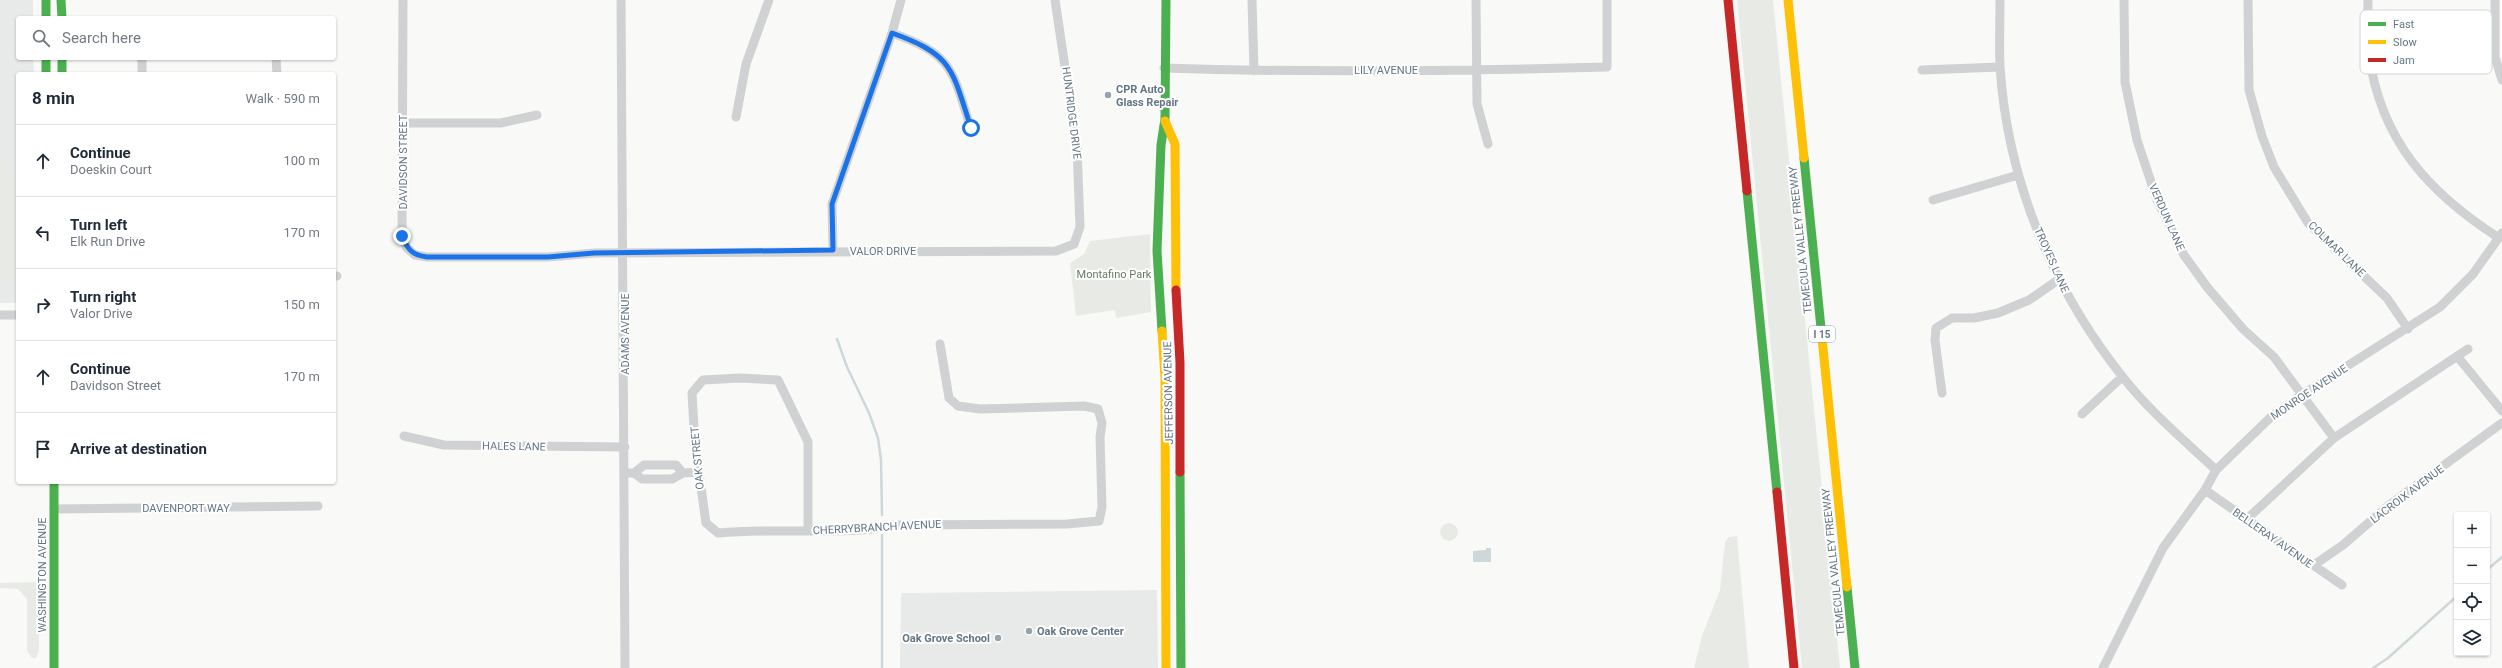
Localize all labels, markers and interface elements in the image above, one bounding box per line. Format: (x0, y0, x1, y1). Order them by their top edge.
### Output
legend (2360, 10, 2492, 74)
search box (16, 16, 336, 60)
text: Fast (2393, 18, 2415, 31)
icon: search (30, 27, 52, 49)
text: Search here (62, 29, 141, 47)
text: Slow (2393, 36, 2417, 49)
text: Jam (2393, 54, 2415, 67)
street label: LILY AVENUE (1354, 64, 1418, 77)
street label: HUNTRIDGE DRIVE (1059, 66, 1084, 160)
place label: CPR Auto Glass Repair (1116, 83, 1178, 109)
text: 8 min (32, 88, 75, 108)
marker: CPR Auto Glass Repair (1103, 90, 1113, 100)
text: Walk · 590 m (245, 91, 320, 106)
street label: DAVIDSON STREET (397, 114, 410, 209)
route start (962, 119, 980, 137)
text: Continue (70, 144, 131, 162)
icon: ahead (32, 150, 54, 172)
text: 100 m (283, 153, 320, 168)
text: Doeskin Court (70, 162, 152, 177)
street label: TEMECULA VALLEY FREEWAY (1786, 165, 1815, 314)
street label: VERDUN LANE (2146, 182, 2187, 253)
text: Turn left (70, 216, 127, 234)
street label: COLMAR LANE (2305, 219, 2368, 280)
icon: left (32, 222, 54, 244)
text: 170 m (283, 225, 320, 240)
street label: TROYES LANE (2031, 226, 2072, 295)
route end (393, 227, 411, 245)
text: Elk Run Drive (70, 234, 145, 249)
street label: VALOR DRIVE (850, 245, 916, 258)
park label: Montafino Park (1077, 268, 1152, 281)
text: Turn right (70, 288, 136, 306)
street label: ADAMS AVENUE (619, 293, 632, 375)
icon: right (32, 294, 54, 316)
text: 150 m (283, 297, 320, 312)
text: Valor Drive (70, 306, 132, 321)
road number: I 15 (1809, 326, 1835, 342)
street label: JEFFERSON AVENUE (1161, 341, 1176, 445)
text: Continue (70, 360, 131, 378)
street label: MONROE AVENUE (2269, 362, 2350, 423)
icon: ahead (32, 366, 54, 388)
text: 170 m (283, 369, 320, 384)
text: Davidson Street (70, 378, 161, 393)
street label: OAK STREET (688, 425, 707, 490)
icon: arrive (32, 438, 54, 460)
street label: HALES LANE (482, 439, 546, 454)
text: Arrive at destination (70, 440, 207, 458)
street label: LACROIX AVENUE (2368, 463, 2447, 526)
street label: TEMECULA VALLEY FREEWAY (1819, 487, 1848, 636)
street label: DAVENPORT WAY (142, 502, 230, 515)
street label: BELLERAY AVENUE (2230, 506, 2315, 571)
map controls (2454, 512, 2490, 656)
button: + (2454, 512, 2490, 548)
street label: WASHINGTON AVENUE (36, 517, 49, 633)
street label: CHERRYBRANCH AVENUE (812, 518, 942, 537)
button: − (2454, 548, 2490, 584)
button: locate (2454, 584, 2490, 620)
button: layers (2454, 620, 2490, 656)
place label: Oak Grove Center (1037, 625, 1124, 638)
marker: Oak Grove Center (1024, 626, 1034, 636)
place label: Oak Grove School (902, 632, 990, 645)
marker: Oak Grove School (993, 633, 1003, 643)

